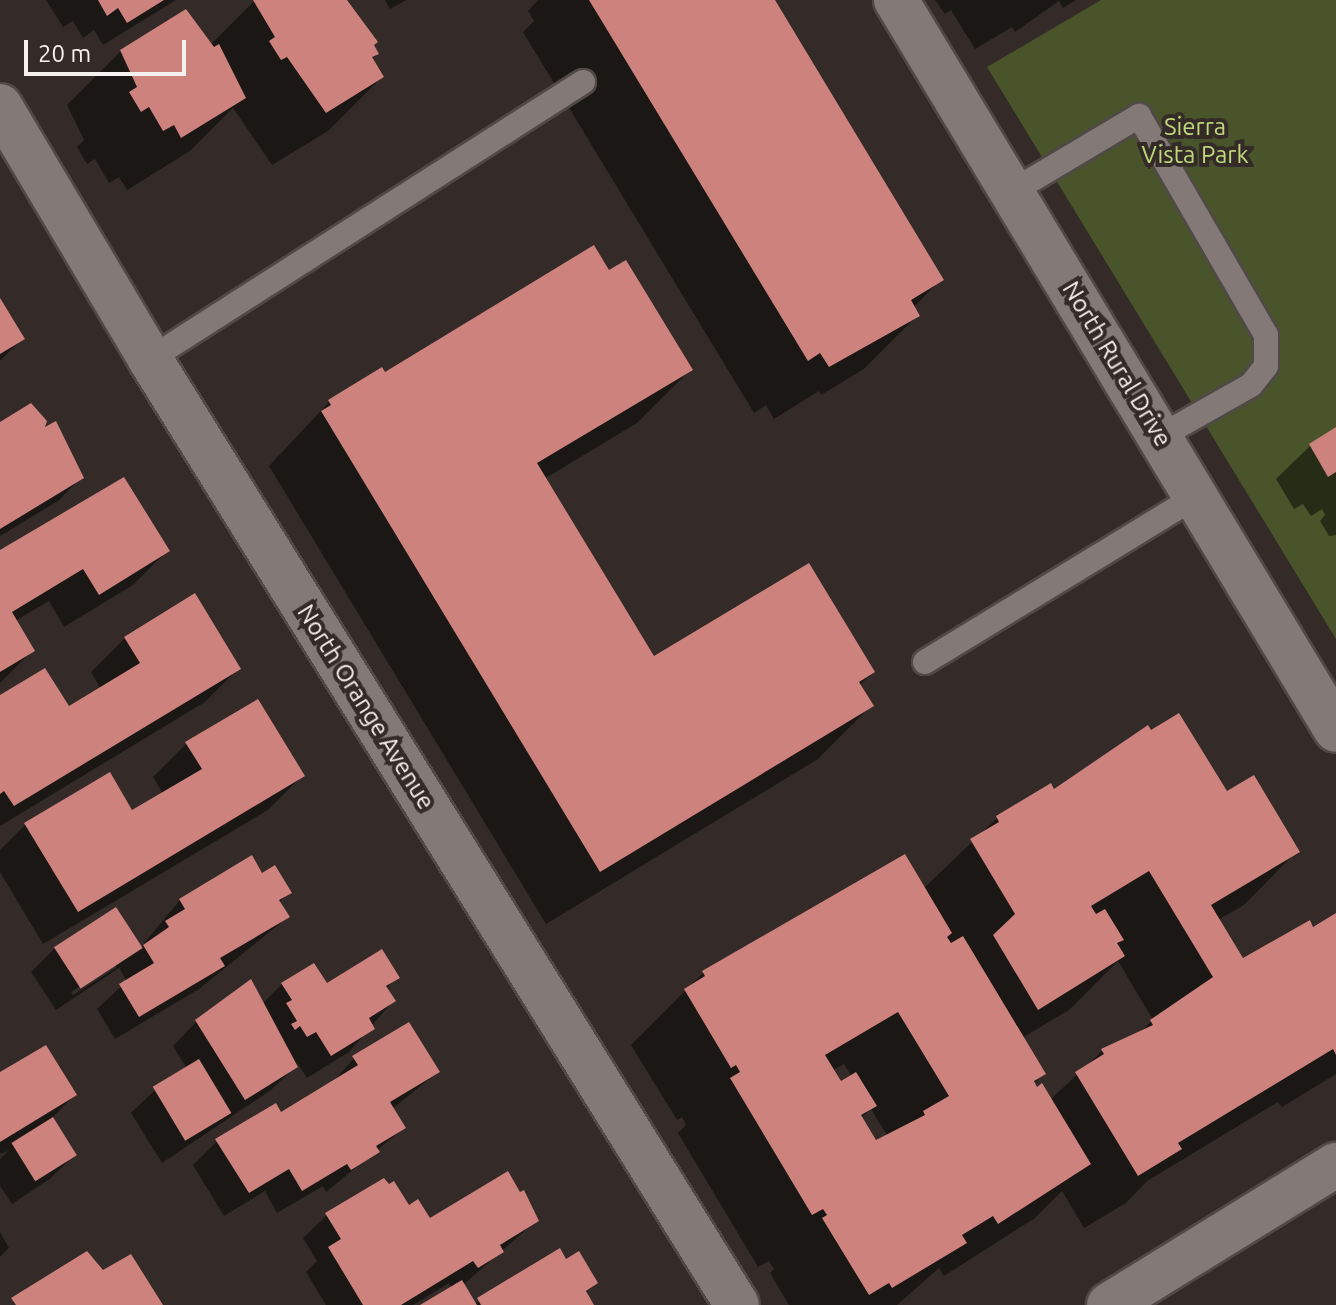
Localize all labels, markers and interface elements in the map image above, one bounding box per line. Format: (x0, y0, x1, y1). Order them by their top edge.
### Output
scale bar (28, 24, 190, 74)
text: 20 m (38, 40, 91, 67)
park label: Sierra Vista Park (1141, 113, 1249, 169)
street label: North Rural Drive (1056, 276, 1178, 452)
street label: North Orange Avenue (291, 599, 441, 815)

